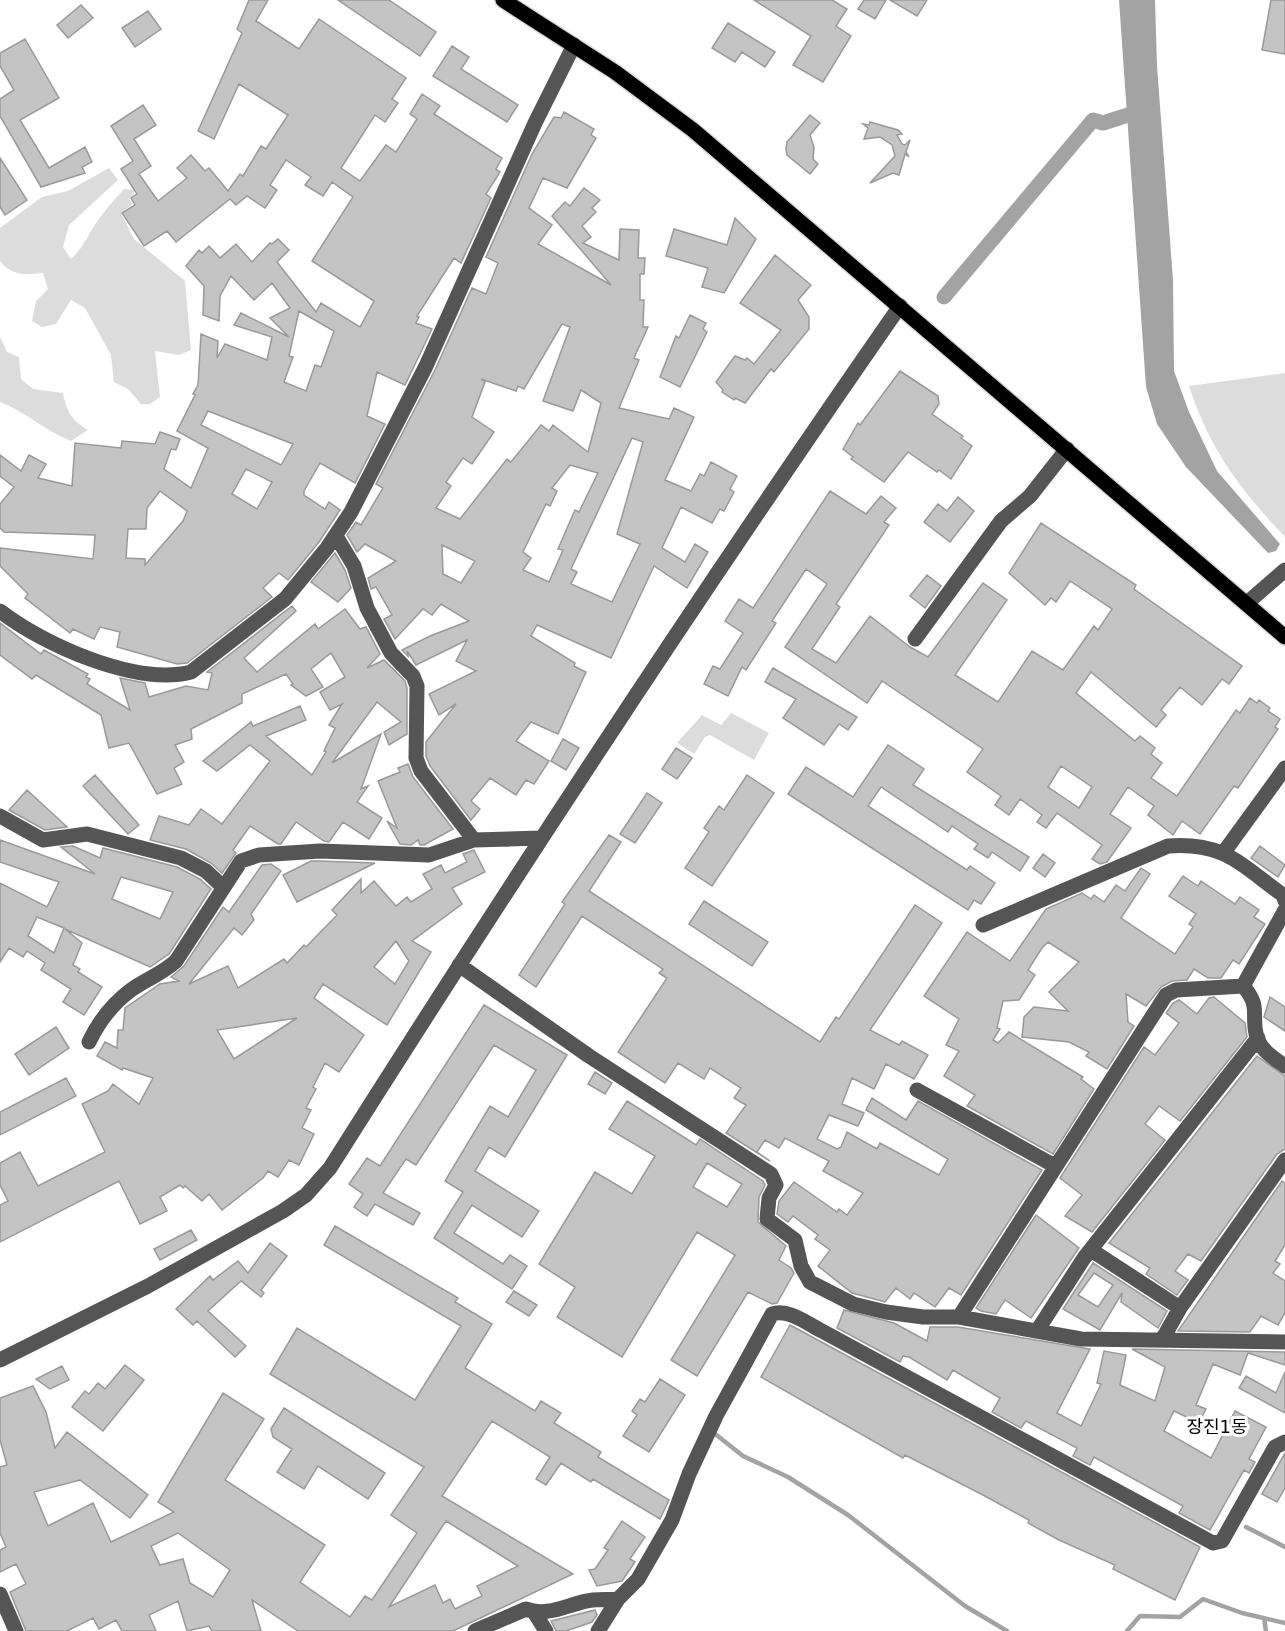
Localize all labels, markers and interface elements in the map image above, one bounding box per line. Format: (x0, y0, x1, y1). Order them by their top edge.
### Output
district label: 장진1동 (1186, 1416, 1248, 1437)

